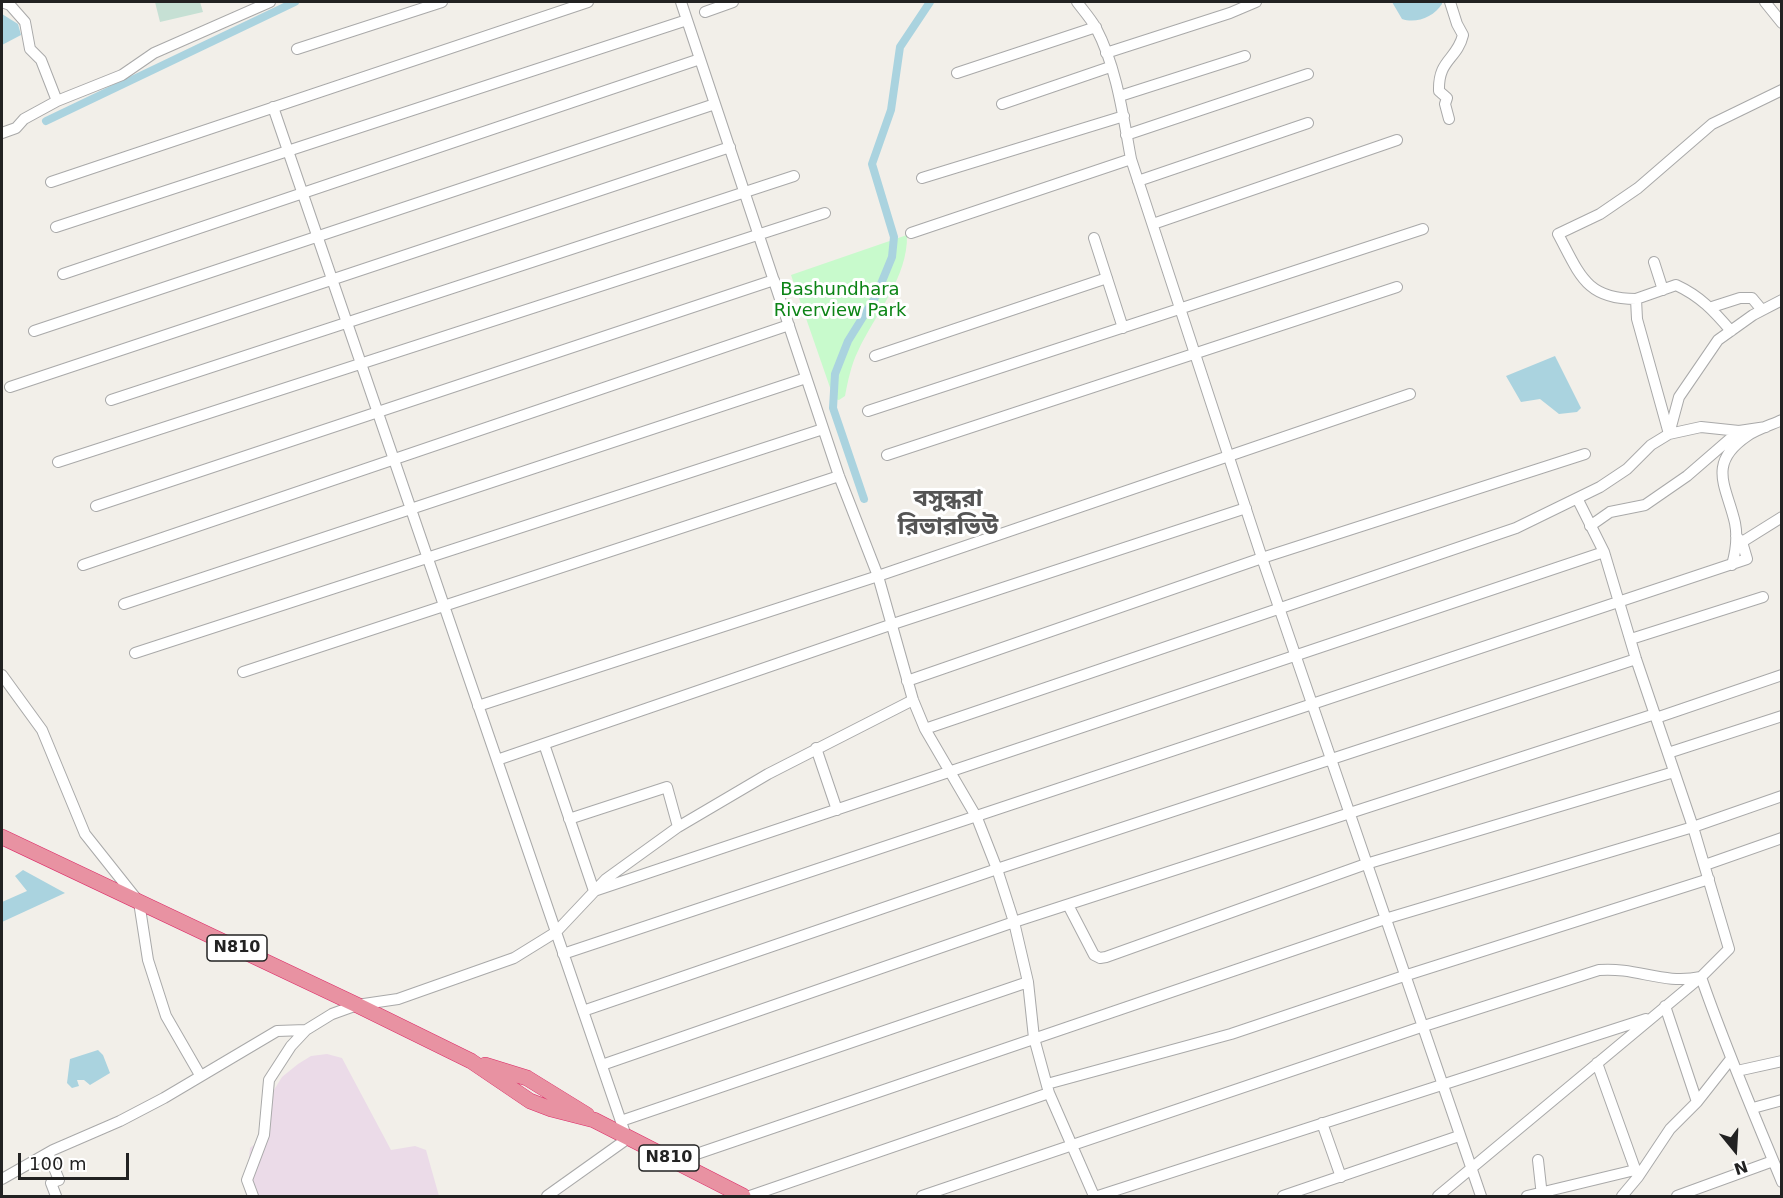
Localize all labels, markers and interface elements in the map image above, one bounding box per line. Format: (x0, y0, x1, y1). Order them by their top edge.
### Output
park label: Bashundhara Riverview Park (774, 279, 906, 322)
district label: বসুন্ধরা রিভারভিউ (898, 486, 998, 542)
road number: N810 (207, 935, 267, 961)
north arrow (1705, 1120, 1765, 1180)
scale bar (21, 1141, 132, 1179)
road number: N810 (639, 1145, 699, 1171)
text: 100 m (29, 1153, 87, 1174)
text: N (1731, 1156, 1750, 1179)

